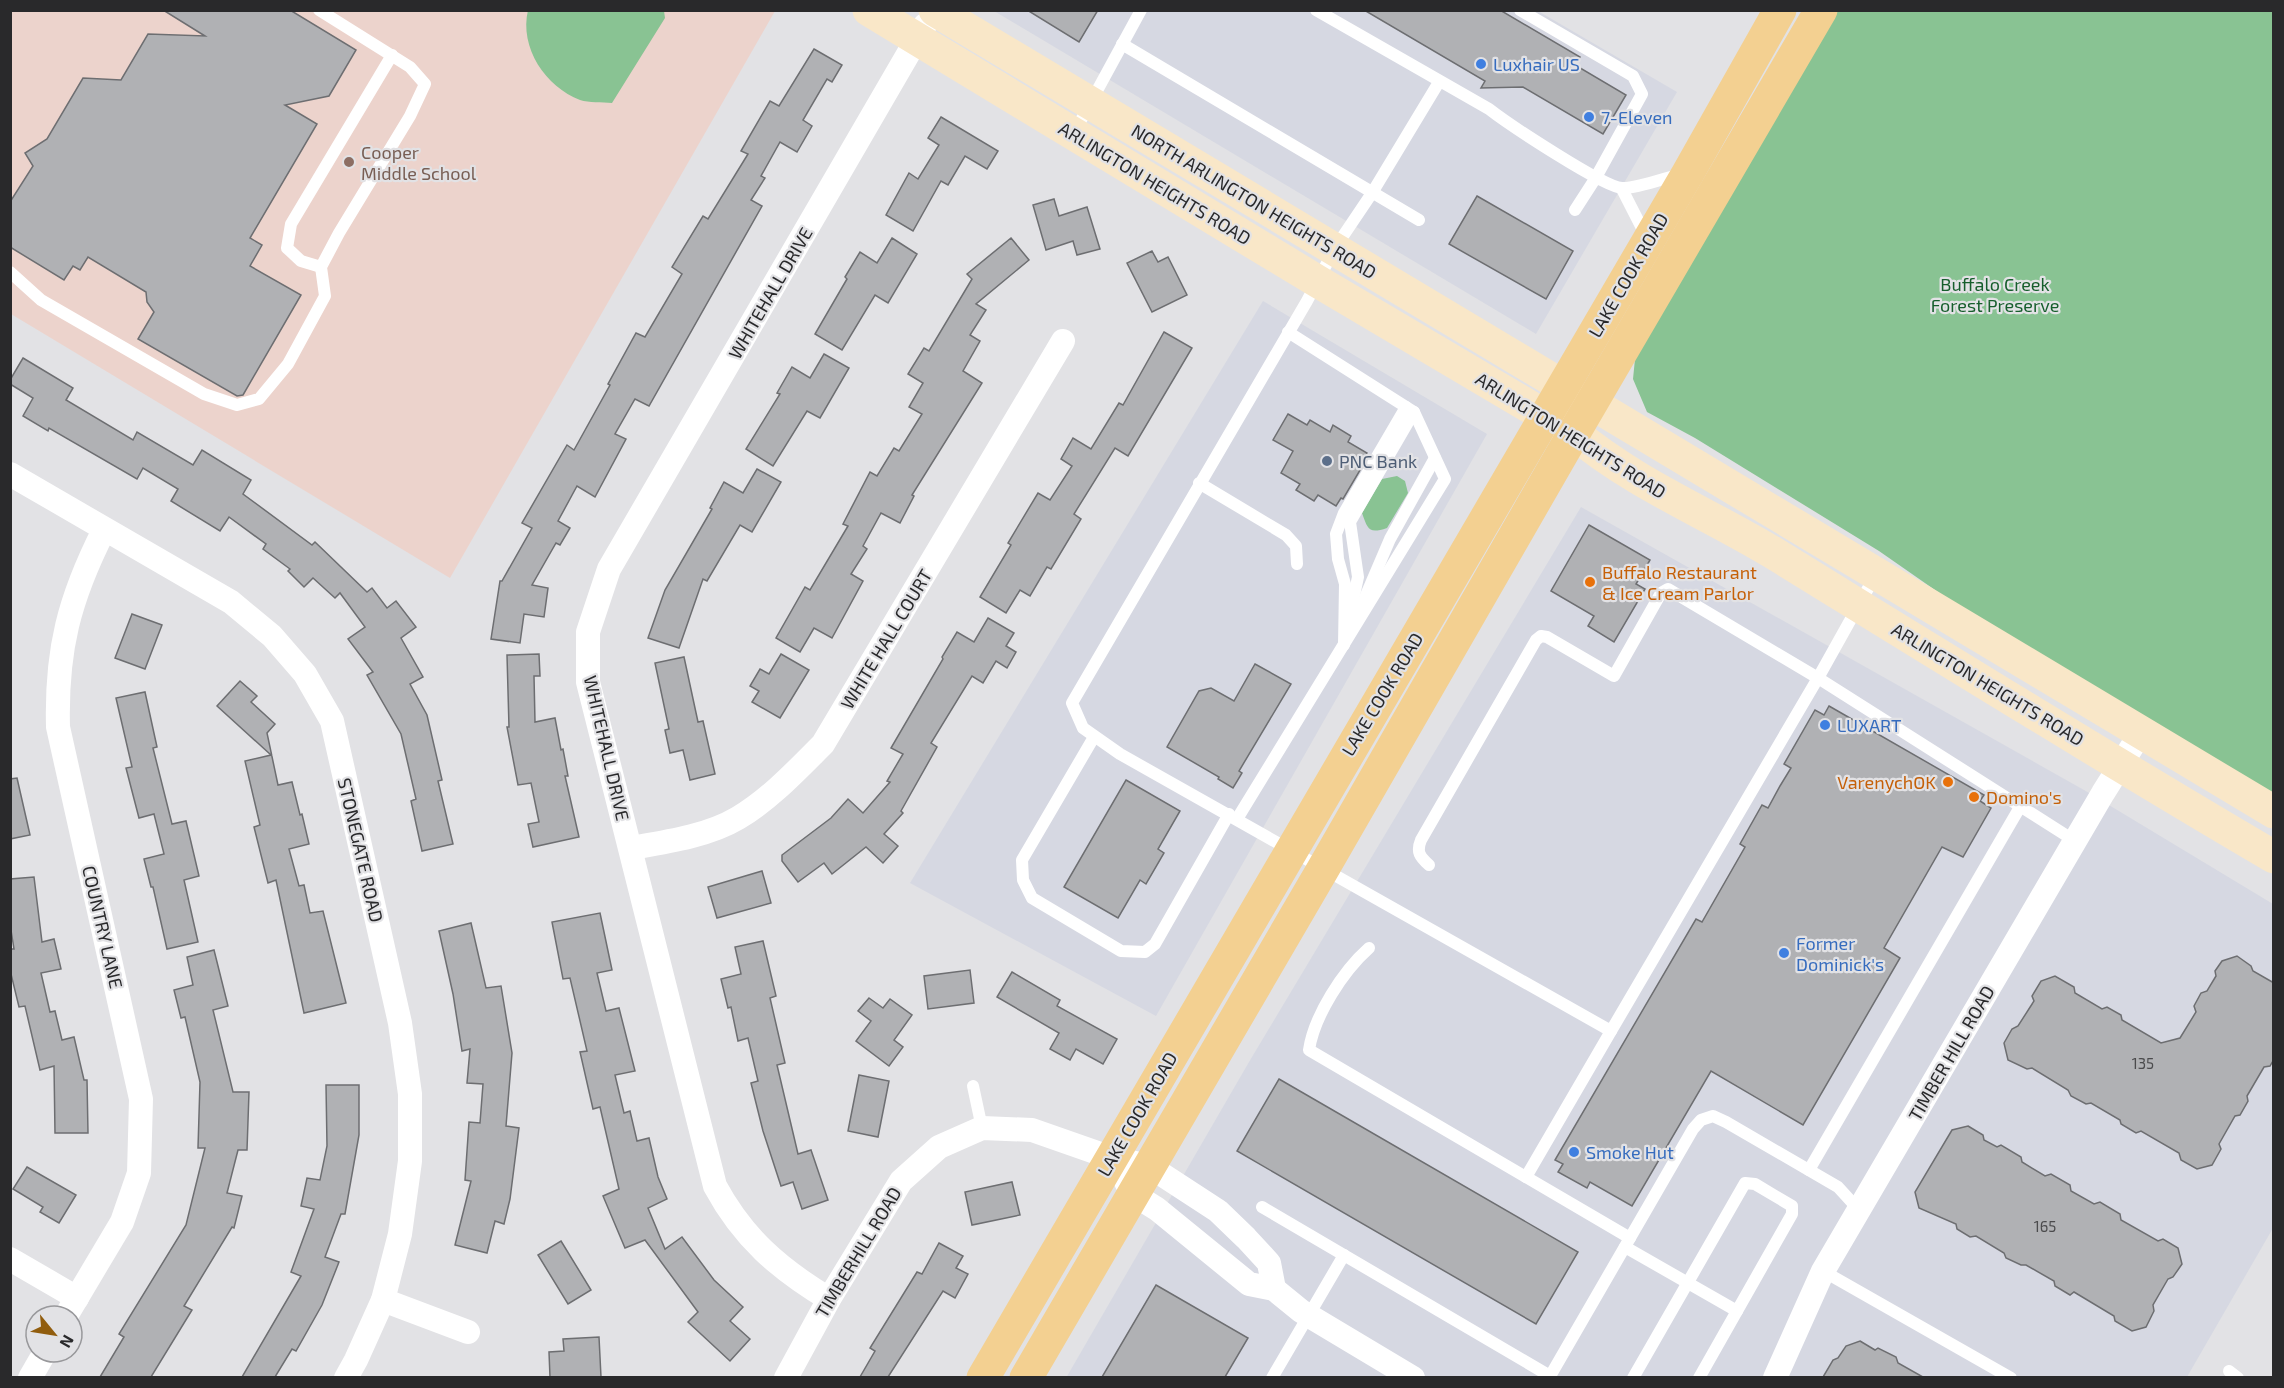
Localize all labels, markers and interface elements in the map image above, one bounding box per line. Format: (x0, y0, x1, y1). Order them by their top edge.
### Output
place label: Luxhair US (1493, 53, 1580, 75)
marker: Luxhair US (1474, 57, 1488, 71)
place label: 7-Eleven (1601, 106, 1673, 128)
marker: 7-Eleven (1582, 110, 1596, 124)
street label: ARLINGTON HEIGHTS ROAD (1055, 117, 1255, 249)
street label: NORTH ARLINGTON HEIGHTS ROAD (1128, 119, 1380, 283)
place label: Cooper Middle School (361, 141, 477, 184)
marker: Cooper Middle School (342, 155, 356, 169)
street label: LAKE COOK ROAD (1584, 209, 1672, 341)
street label: WHITEHALL DRIVE (723, 223, 817, 363)
park label: Buffalo Creek Forest Preserve (1931, 273, 2059, 316)
street label: ARLINGTON HEIGHTS ROAD (1472, 367, 1670, 503)
place label: PNC Bank (1339, 450, 1417, 472)
marker: PNC Bank (1320, 454, 1334, 468)
place label: Buffalo Restaurant & Ice Cream Parlor (1602, 561, 1757, 604)
street label: WHITE HALL COURT (836, 565, 937, 713)
marker: Buffalo Restaurant & Ice Cream Parlor (1583, 575, 1597, 589)
street label: ARLINGTON HEIGHTS ROAD (1888, 618, 2088, 750)
street label: LAKE COOK ROAD (1337, 628, 1427, 760)
street label: WHITEHALL DRIVE (580, 673, 634, 823)
place label: LUXART (1837, 714, 1902, 736)
marker: LUXART (1818, 718, 1832, 732)
place label: VarenychOK (1837, 771, 1936, 793)
marker: VarenychOK (1941, 775, 1955, 789)
street label: STONEGATE ROAD (334, 776, 388, 924)
place label: Domino's (1986, 786, 2062, 808)
marker: Domino's (1967, 790, 1981, 804)
street label: COUNTRY LANE (78, 864, 128, 990)
place label: Former Dominick's (1796, 932, 1884, 975)
marker: Former Dominick's (1777, 946, 1791, 960)
street label: TIMBER HILL ROAD (1903, 982, 1999, 1124)
street label: LAKE COOK ROAD (1093, 1048, 1181, 1180)
house number: 135 (2132, 1054, 2154, 1072)
place label: Smoke Hut (1586, 1141, 1674, 1163)
marker: Smoke Hut (1567, 1145, 1581, 1159)
street label: TIMBERHILL ROAD (810, 1183, 906, 1321)
house number: 165 (2034, 1217, 2056, 1235)
north arrow (24, 1304, 84, 1364)
text: N (56, 1332, 79, 1352)

